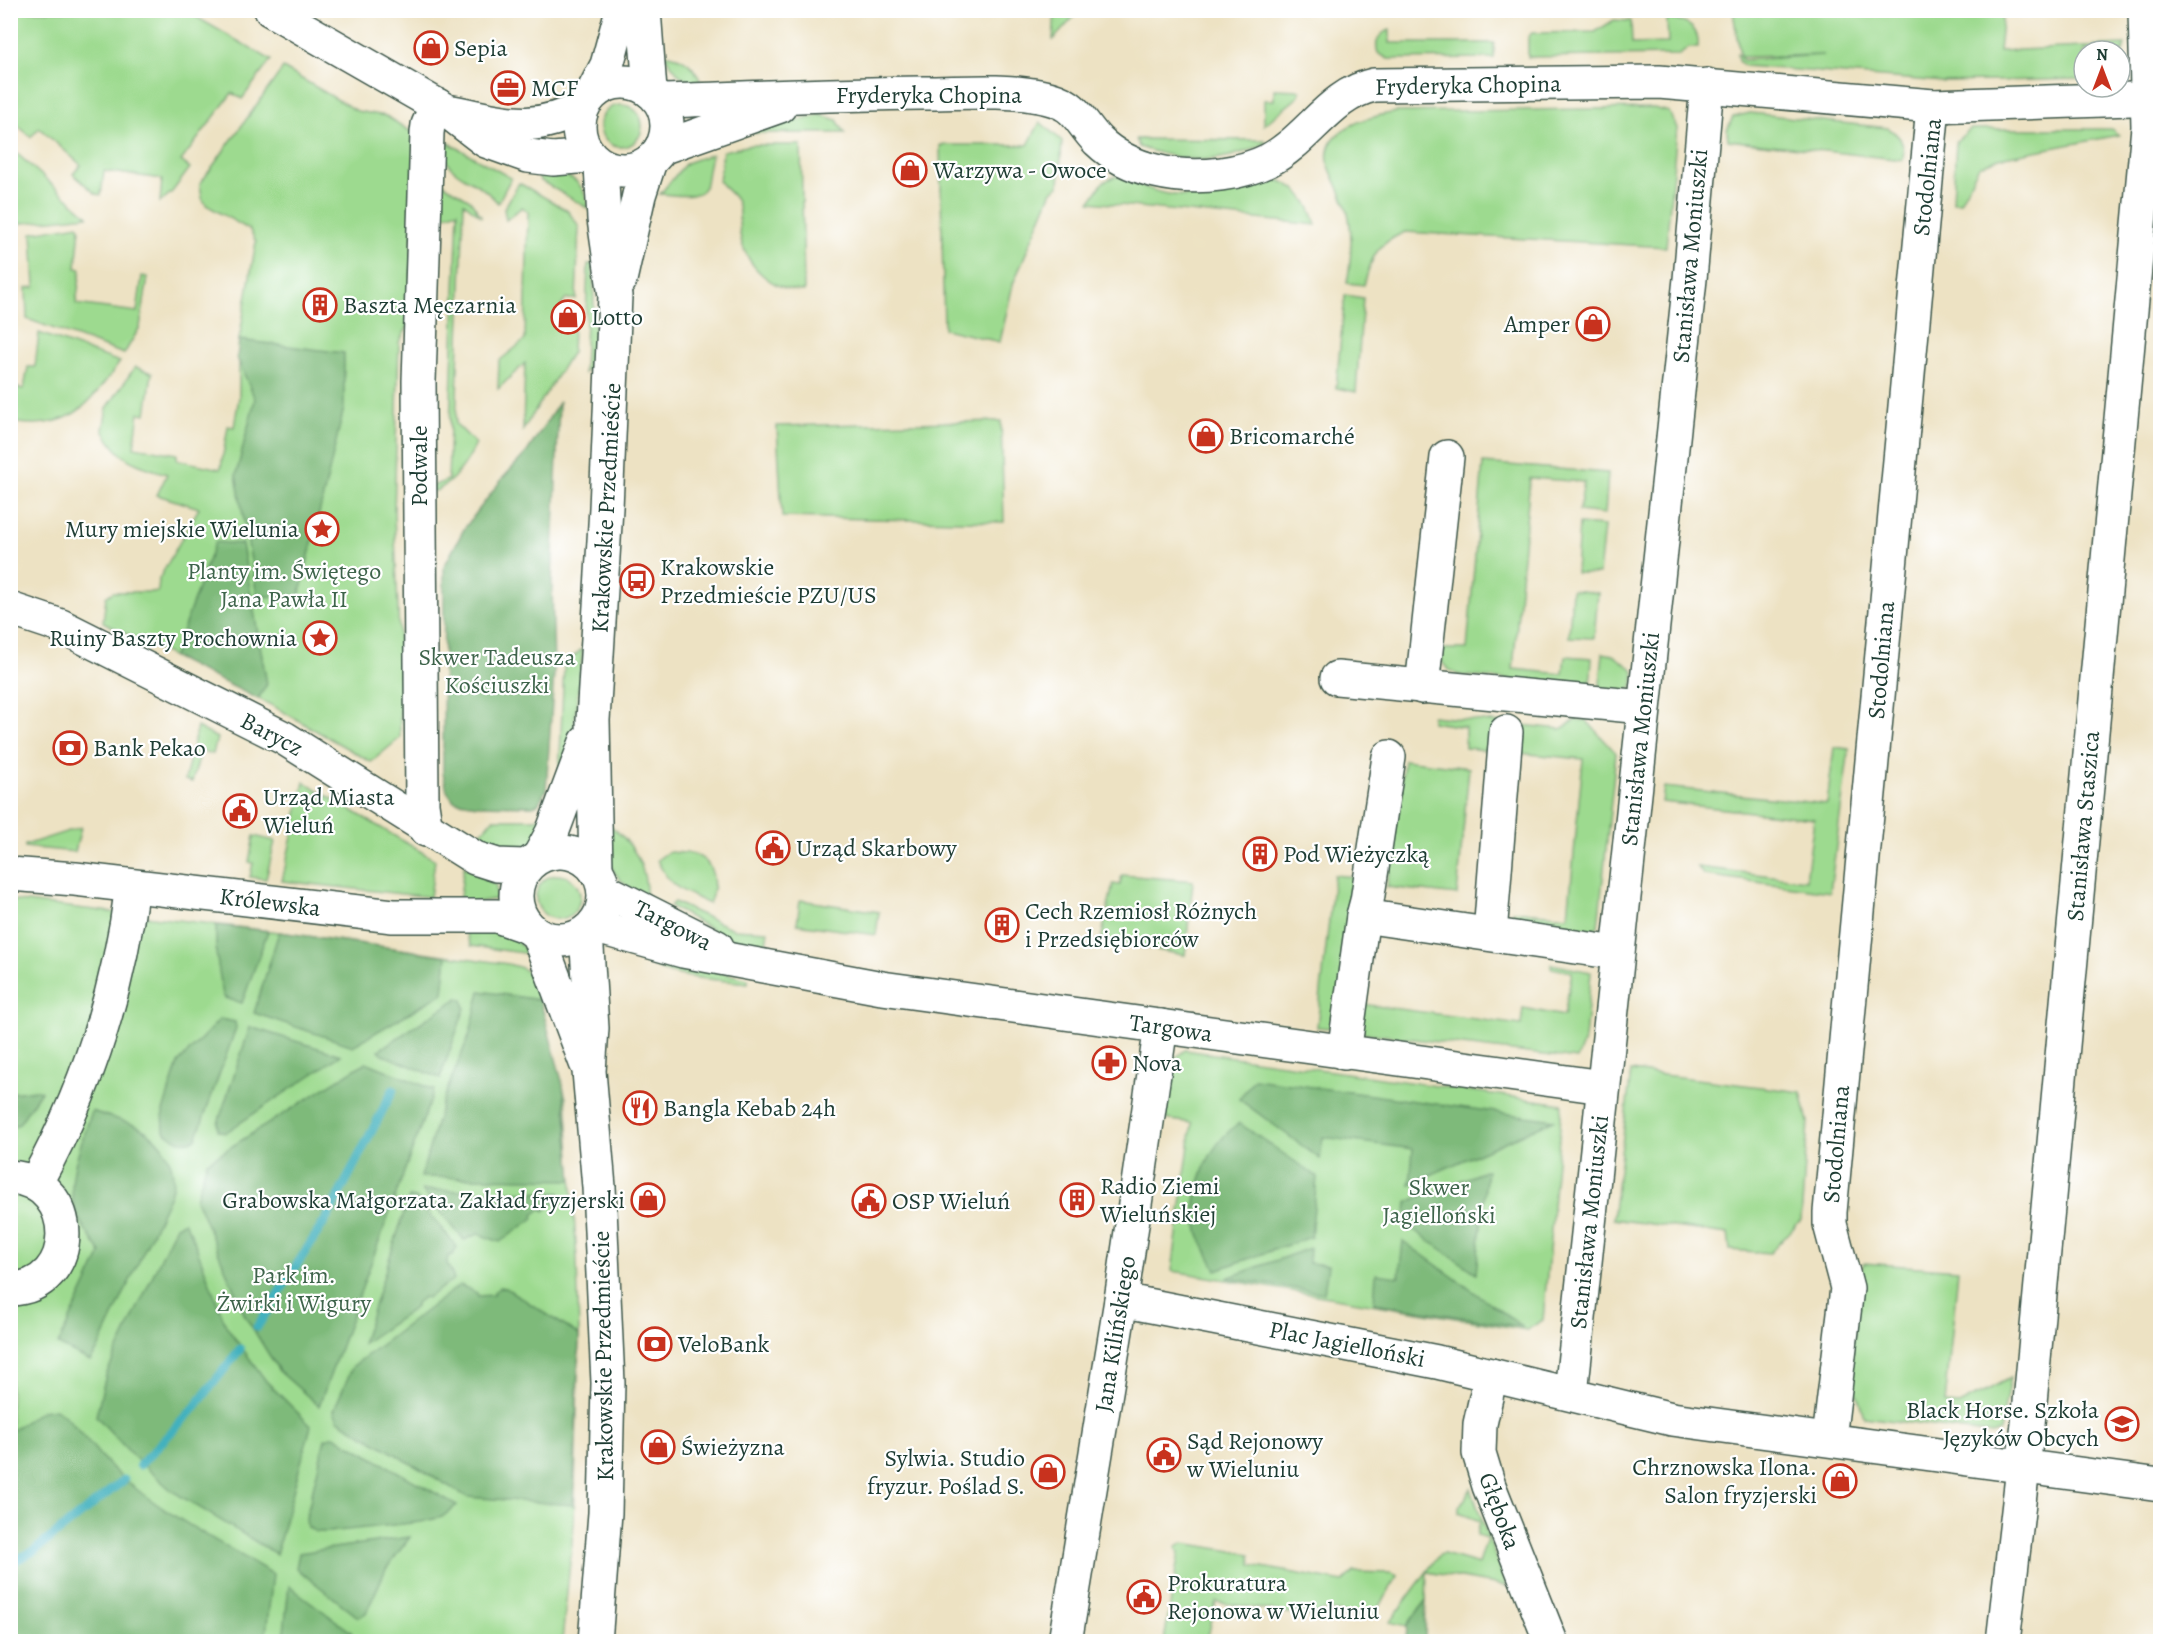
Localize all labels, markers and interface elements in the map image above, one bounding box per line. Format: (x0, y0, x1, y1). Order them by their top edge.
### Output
shop icon: Sepia (413, 30, 449, 66)
place label: Sepia (454, 32, 508, 64)
north arrow (2072, 39, 2132, 99)
text: N (2096, 44, 2108, 66)
street label: Fryderyka Chopina (1374, 67, 1562, 103)
office icon: MCF (490, 70, 526, 106)
place label: MCF (531, 72, 578, 104)
street label: Fryderyka Chopina (836, 79, 1023, 111)
street label: Stodolniana (1905, 115, 1949, 238)
street label: Stanisława Moniuszki (1665, 147, 1715, 365)
shop icon: Warzywa - Owoce (892, 152, 928, 188)
place label: Warzywa - Owoce (932, 154, 1107, 186)
building icon: Baszta Męczarnia (302, 287, 338, 323)
place label: Baszta Męczarnia (343, 289, 517, 321)
shop icon: Lotto (550, 299, 586, 335)
place label: Lotto (591, 301, 643, 333)
shop icon: Amper (1575, 306, 1611, 342)
place label: Amper (1503, 308, 1570, 340)
street label: Krakowskie Przedmieście (583, 382, 629, 634)
shop icon: Bricomarché (1188, 418, 1224, 454)
place label: Bricomarché (1229, 420, 1355, 452)
street label: Podwale (403, 425, 435, 507)
place icon: Mury miejskie Wielunia (304, 511, 340, 547)
place label: Mury miejskie Wielunia (65, 513, 300, 545)
place label: Krakowskie Przedmieście PZU/US (660, 551, 877, 611)
park label: Planty im. Świętego Jana Pawła II (187, 555, 381, 615)
bus stop icon: Krakowskie Przedmieście PZU/US (619, 563, 655, 599)
street label: Stodolniana (1860, 599, 1902, 721)
place icon: Ruiny Baszty Prochownia (302, 620, 338, 656)
place label: Ruiny Baszty Prochownia (49, 622, 298, 654)
street label: Stanisława Moniuszki (1613, 630, 1667, 848)
park label: Skwer Tadeusza Kościuszki (418, 641, 576, 701)
street label: Barycz (235, 704, 309, 764)
street label: Stanisława Staszica (2059, 728, 2107, 923)
bank icon: Bank Pekao (52, 730, 88, 766)
place label: Bank Pekao (93, 732, 206, 764)
place label: Urząd Miasta Wieluń (262, 781, 396, 841)
public building icon: Urząd Miasta Wieluń (222, 793, 258, 829)
public building icon: Urząd Skarbowy (755, 830, 791, 866)
place label: Urząd Skarbowy (796, 832, 957, 864)
building icon: Pod Wieżyczką (1242, 836, 1278, 872)
place label: Pod Wieżyczką (1283, 838, 1430, 870)
street label: Królewska (218, 880, 323, 924)
street label: Targowa (628, 892, 718, 959)
place label: Cech Rzemiosł Różnych i Przedsiębiorców (1025, 895, 1257, 955)
building icon: Cech Rzemiosł Różnych i Przedsiębiorców (984, 907, 1020, 943)
street label: Targowa (1127, 1006, 1215, 1050)
pharmacy icon: Nova (1091, 1045, 1127, 1081)
place label: Nova (1132, 1047, 1183, 1079)
street label: Stodolniana (1815, 1083, 1857, 1205)
restaurant icon: Bangla Kebab 24h (622, 1090, 658, 1126)
place label: Bangla Kebab 24h (663, 1092, 836, 1124)
street label: Stanisława Moniuszki (1562, 1113, 1616, 1331)
place label: Radio Ziemi Wieluńskiej (1099, 1170, 1220, 1230)
park label: Skwer Jagielloński (1382, 1171, 1496, 1231)
shop icon: Grabowska Małgorzata. Zakład fryzjerski (630, 1182, 666, 1218)
building icon: Radio Ziemi Wieluńskiej (1059, 1182, 1095, 1218)
public building icon: OSP Wieluń (851, 1183, 887, 1219)
place label: Grabowska Małgorzata. Zakład fryzjerski (222, 1184, 625, 1216)
place label: OSP Wieluń (892, 1185, 1011, 1217)
street label: Krakowskie Przedmieście (585, 1230, 621, 1482)
street label: Jana Kilińskiego (1087, 1253, 1143, 1415)
park label: Park im. Żwirki i Wigury (217, 1259, 372, 1319)
street label: Plac Jagielloński (1266, 1313, 1428, 1375)
bank icon: VeloBank (637, 1326, 673, 1362)
place label: VeloBank (677, 1328, 770, 1360)
place label: Black Horse. Szkoła Języków Obcych (1906, 1394, 2100, 1454)
school or university icon: Black Horse. Szkoła Języków Obcych (2104, 1406, 2140, 1442)
place label: Sąd Rejonowy w Wieluniu (1186, 1425, 1323, 1485)
shop icon: Świeżyzna (640, 1429, 676, 1465)
place label: Świeżyzna (681, 1431, 786, 1463)
public building icon: Sąd Rejonowy w Wieluniu (1146, 1437, 1182, 1473)
place label: Sylwia. Studio fryzur. Poślad S. (867, 1442, 1025, 1502)
place label: Chrznowska Ilona. Salon fryzjerski (1632, 1451, 1817, 1511)
shop icon: Sylwia. Studio fryzur. Poślad S. (1030, 1454, 1066, 1490)
shop icon: Chrznowska Ilona. Salon fryzjerski (1822, 1463, 1858, 1499)
street label: Głęboka (1471, 1468, 1529, 1555)
place label: Prokuratura Rejonowa w Wieluniu (1167, 1567, 1379, 1627)
public building icon: Prokuratura Rejonowa w Wieluniu (1126, 1579, 1162, 1615)

